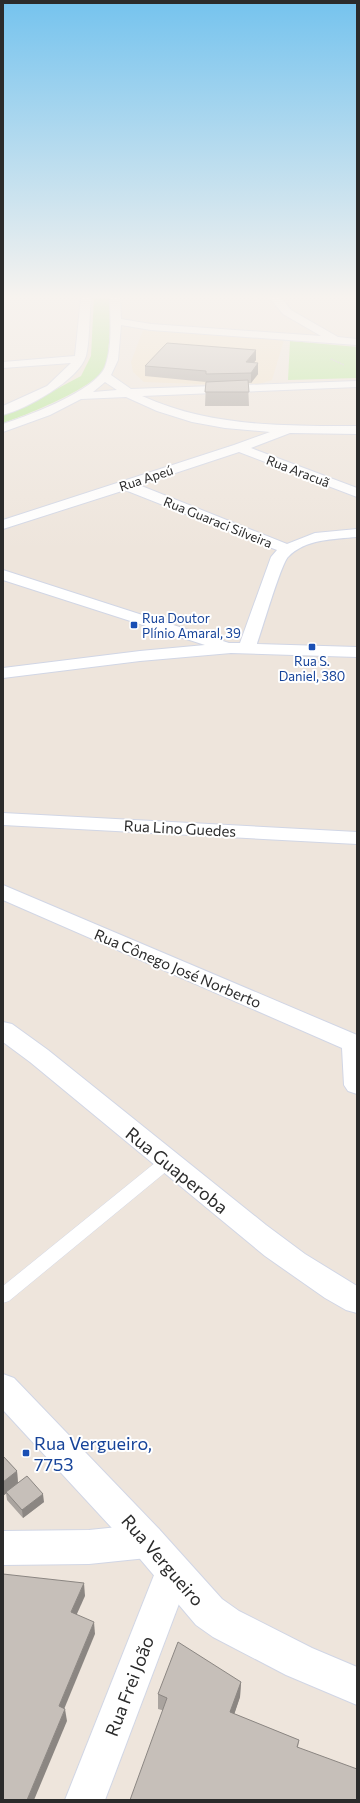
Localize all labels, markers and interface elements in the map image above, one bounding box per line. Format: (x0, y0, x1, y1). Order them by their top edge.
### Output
street label: Rua Aracuã (264, 452, 332, 490)
street label: Rua Apeú (117, 462, 175, 494)
street label: Rua Guaraci Silveira (161, 493, 275, 551)
place label: Rua Doutor Plínio Amaral, 39 (142, 610, 241, 641)
marker: Rua Doutor Plínio Amaral, 39 (129, 620, 139, 630)
marker: Rua S. Daniel, 380 (307, 642, 317, 652)
place label: Rua S. Daniel, 380 (279, 653, 345, 684)
street label: Rua Lino Guedes (123, 816, 237, 840)
street label: Rua Cônego José Norberto (92, 925, 264, 1011)
street label: Rua Guaperoba (121, 1122, 233, 1218)
place label: Rua Vergueiro, 7753 (34, 1432, 152, 1475)
marker: Rua Vergueiro, 7753 (21, 1448, 31, 1458)
street label: Rua Vergueiro (117, 1510, 209, 1610)
street label: Rua Frei João (100, 1633, 158, 1739)

